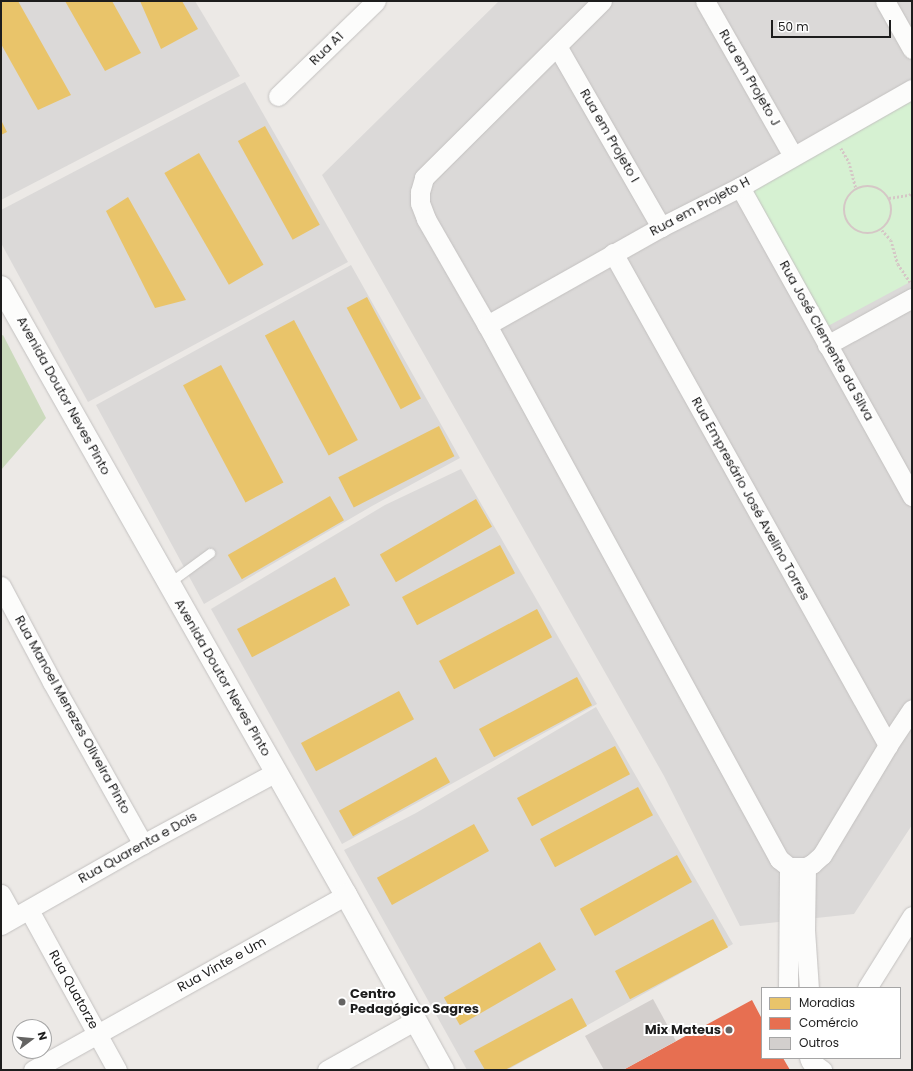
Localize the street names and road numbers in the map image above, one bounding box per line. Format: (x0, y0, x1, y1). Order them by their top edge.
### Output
street label: Rua em Projeto J (715, 27, 783, 129)
street label: Rua A1 (307, 29, 347, 69)
street label: Rua em Projeto I (576, 87, 642, 185)
street label: Rua em Projeto H (647, 174, 753, 240)
street label: Rua José Clemente da Silva (775, 258, 877, 424)
street label: Avenida Doutor Neves Pinto (13, 314, 113, 478)
street label: Rua Empresário José Avelino Torres (687, 395, 813, 603)
street label: Avenida Doutor Neves Pinto (171, 597, 273, 759)
street label: Rua Manoel Menezes Oliveira Pinto (11, 613, 133, 817)
street label: Rua Quarenta e Dois (76, 809, 200, 887)
street label: Rua Vinte e Um (175, 934, 269, 996)
street label: Rua Quatorze (45, 948, 101, 1032)

